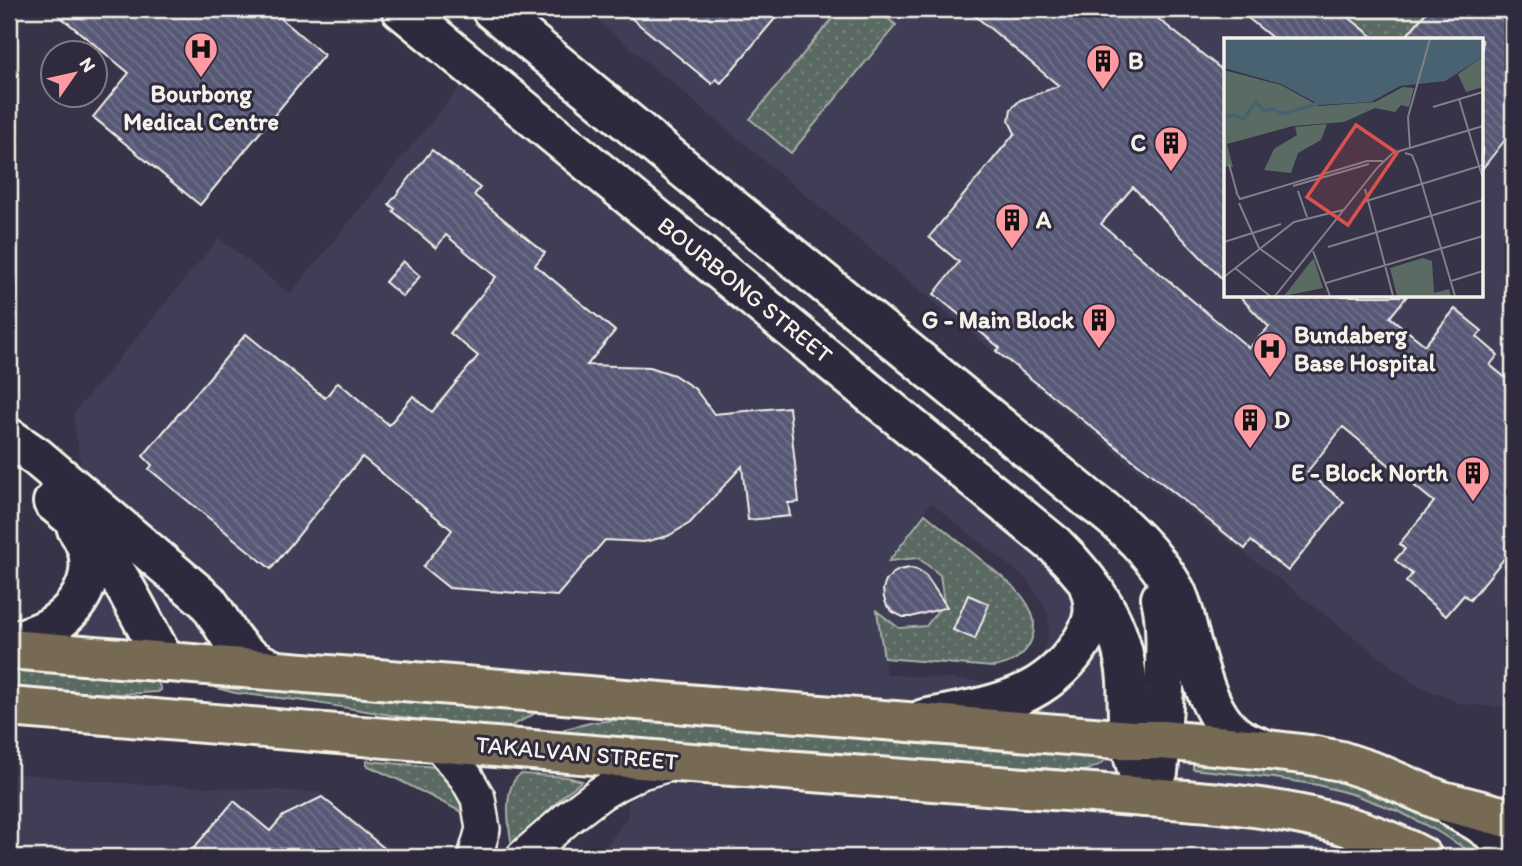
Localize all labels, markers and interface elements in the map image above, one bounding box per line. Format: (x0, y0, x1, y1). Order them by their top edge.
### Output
hospital icon: Bourbong Medical Centre (182, 30, 220, 79)
north arrow (38, 38, 108, 108)
inset map (1224, 38, 1484, 298)
building icon: B (1084, 42, 1122, 91)
place label: B (1128, 46, 1144, 75)
text: N (75, 53, 101, 77)
place label: Bourbong Medical Centre (123, 79, 279, 136)
building icon: C (1152, 124, 1190, 173)
place label: C (1131, 128, 1146, 157)
building icon: A (993, 201, 1031, 250)
place label: A (1035, 205, 1052, 234)
street label: BOURBONG STREET (652, 210, 839, 369)
building icon: G - Main Block (1080, 301, 1118, 350)
place label: G - Main Block (922, 305, 1075, 334)
place label: Bundaberg Base Hospital (1294, 320, 1436, 378)
hospital icon: Bundaberg Base Hospital (1251, 330, 1289, 379)
building icon: D (1231, 401, 1269, 450)
place label: D (1274, 405, 1290, 434)
building icon: E - Block North (1454, 454, 1492, 503)
place label: E - Block North (1291, 458, 1448, 487)
street label: TAKALVAN STREET (475, 729, 680, 776)

